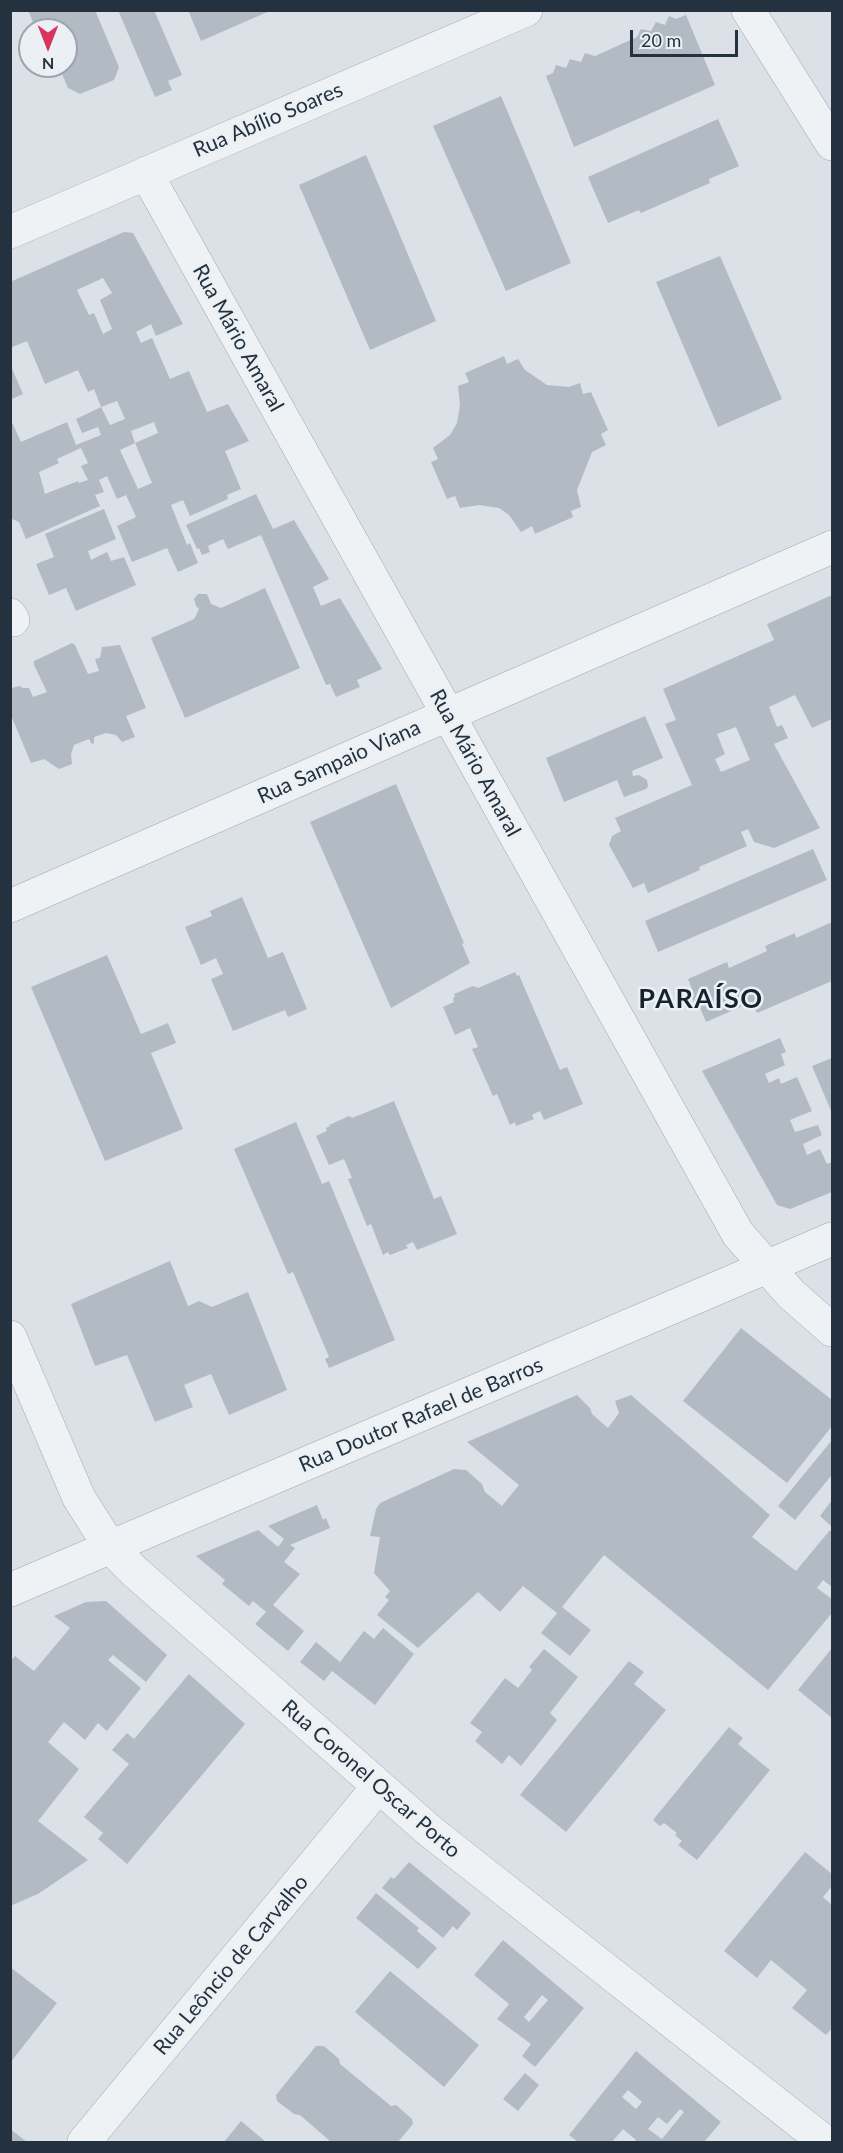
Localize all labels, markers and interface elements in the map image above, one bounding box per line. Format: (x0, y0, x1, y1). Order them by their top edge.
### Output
north arrow (18, 18, 78, 78)
scale bar (633, 18, 741, 56)
text: 20 m (641, 29, 681, 51)
text: N (42, 55, 54, 74)
street label: Rua Abílio Soares (189, 77, 347, 163)
street label: Rua Mário Amaral (187, 260, 289, 416)
street label: Rua Mário Amaral (424, 685, 526, 841)
street label: Rua Sampaio Viana (254, 715, 424, 809)
district label: PARAÍSO (638, 983, 764, 1015)
street label: Rua Doutor Rafael de Barros (295, 1352, 547, 1478)
street label: Rua Coronel Oscar Porto (277, 1695, 465, 1863)
street label: Rua Leôncio de Carvalho (148, 1870, 314, 2060)

